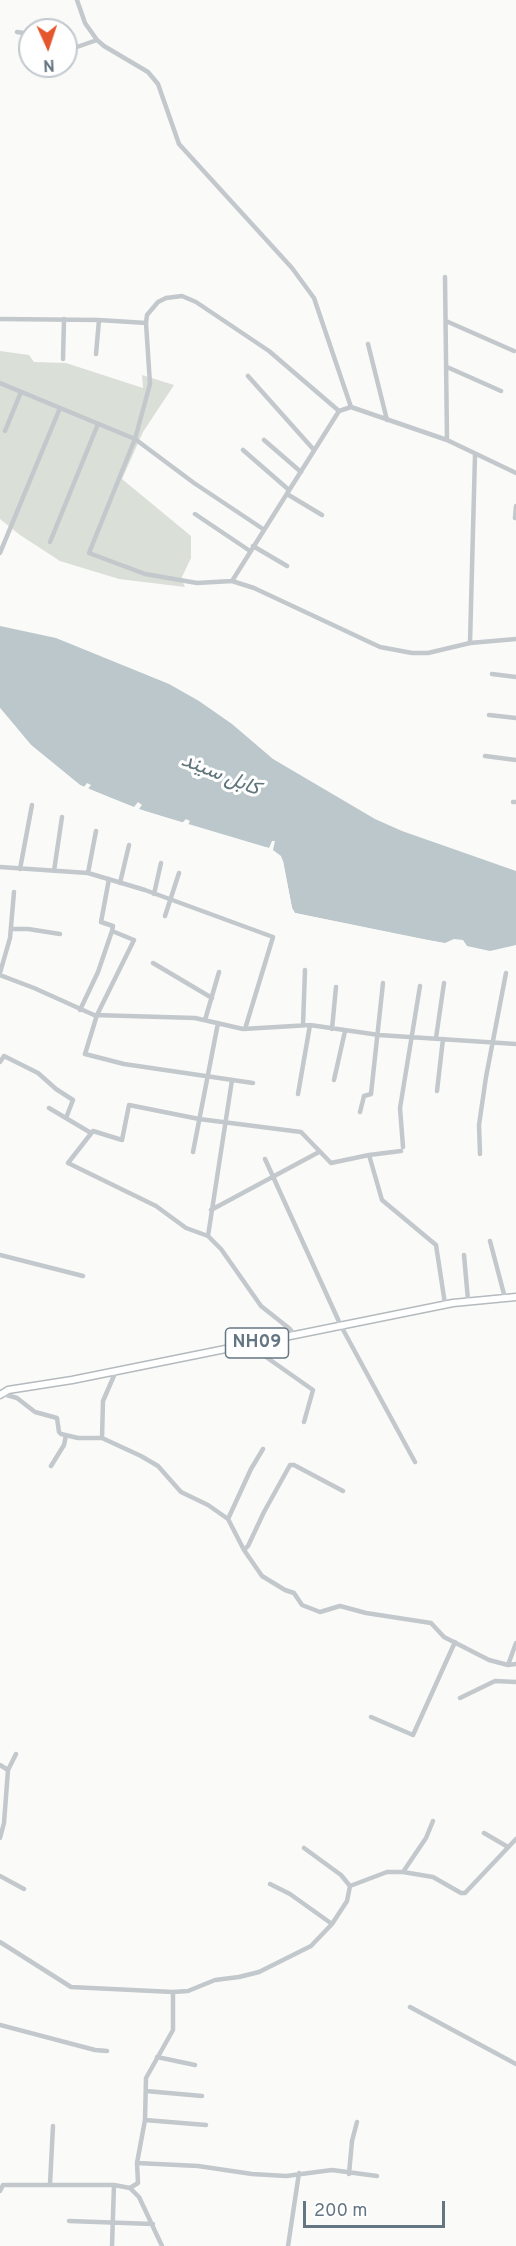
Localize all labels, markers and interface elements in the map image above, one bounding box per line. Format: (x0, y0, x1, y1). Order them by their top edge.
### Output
north arrow (18, 18, 78, 78)
text: N (43, 54, 55, 74)
water label: کابل سيند (177, 749, 263, 803)
road number: NH09 (226, 1328, 288, 1358)
scale bar (306, 2189, 448, 2227)
text: 200 m (314, 2200, 367, 2223)

